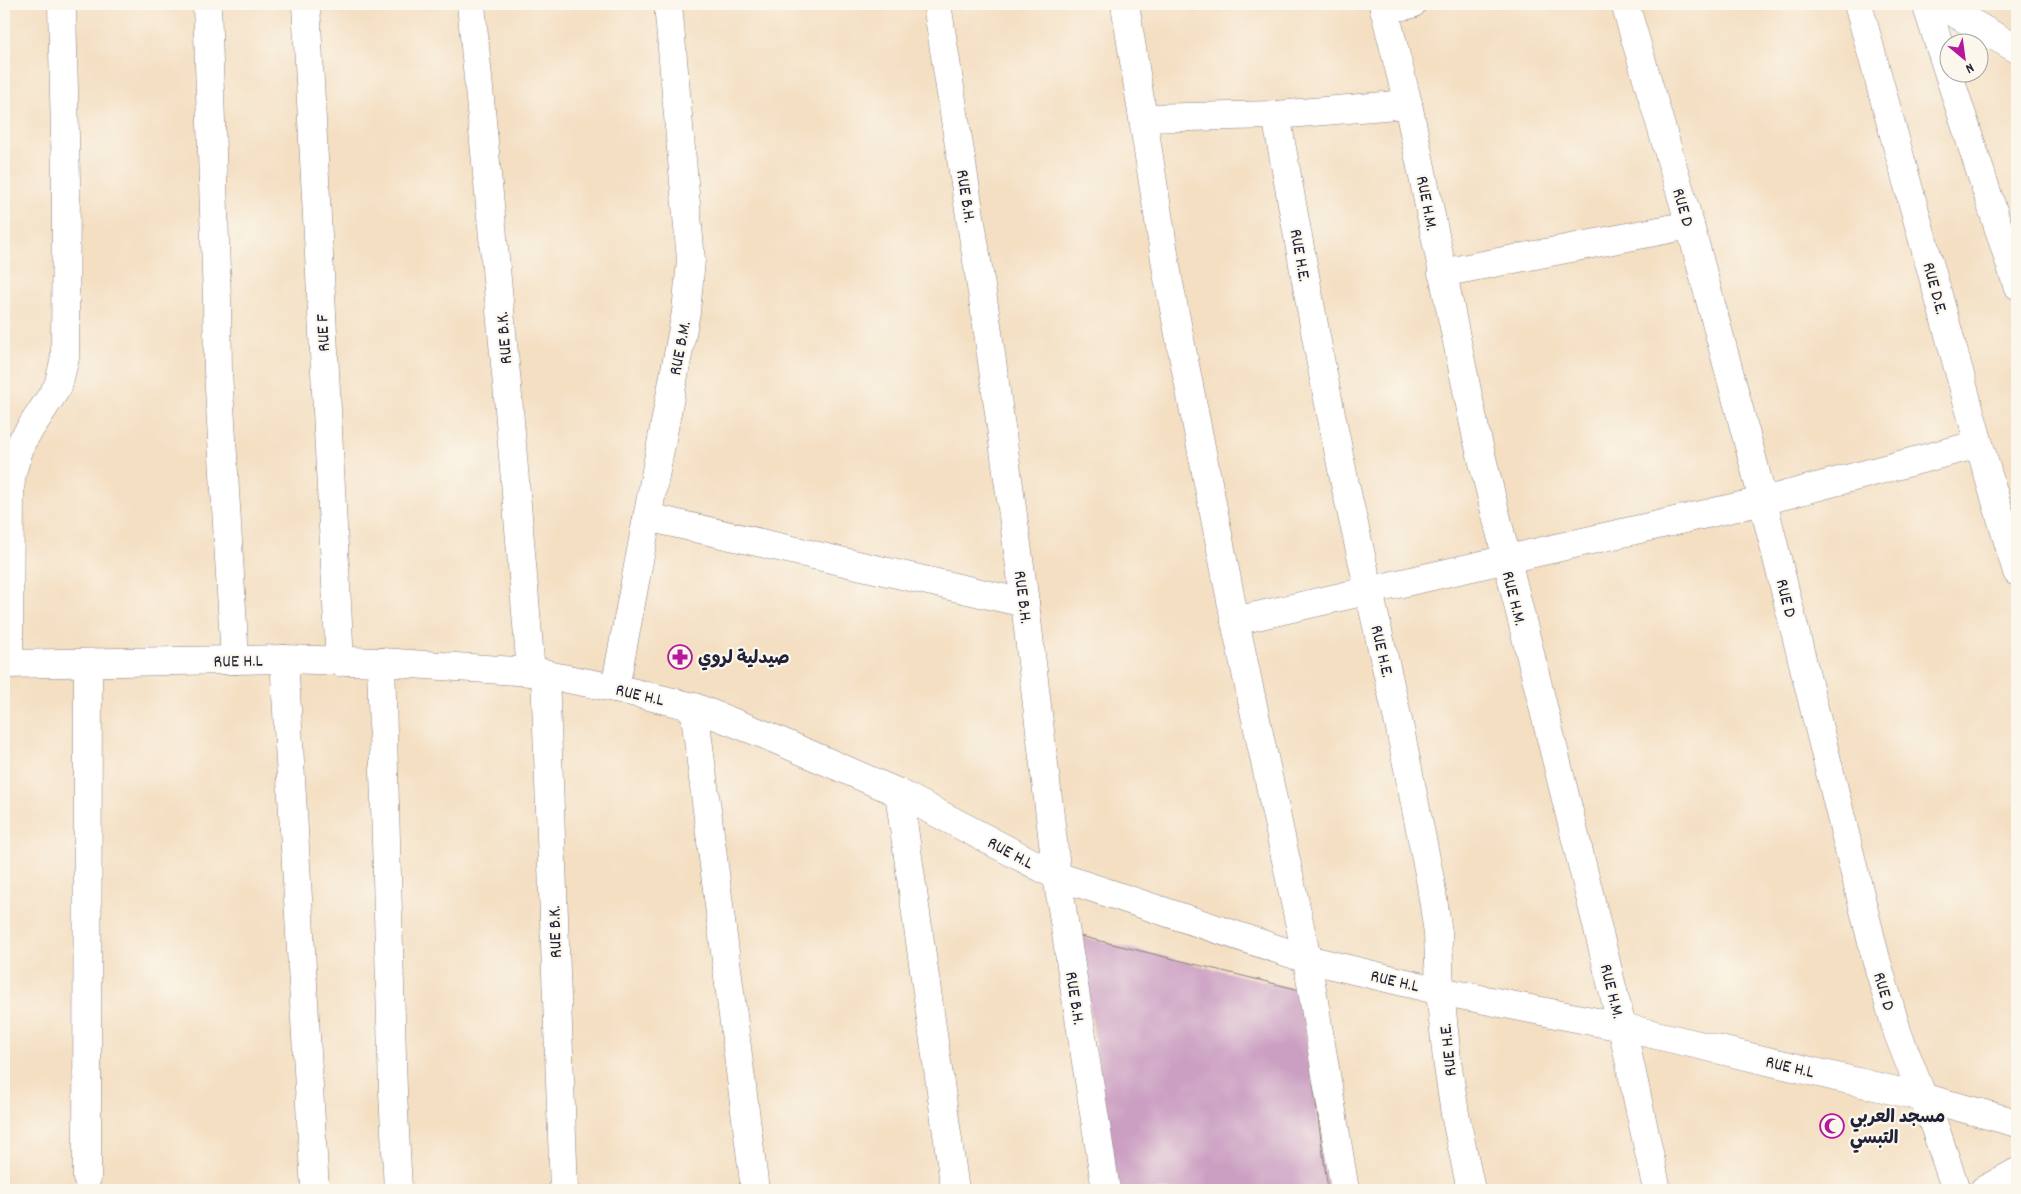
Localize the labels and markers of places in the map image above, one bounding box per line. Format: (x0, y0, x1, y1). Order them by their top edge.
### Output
pharmacy icon: صيدلية لروي (667, 644, 693, 670)
place label: صيدلية لروي (698, 647, 789, 672)
place label: مسجد العربي التبسي (1850, 1106, 1945, 1153)
mosque icon: مسجد العربي التبسي (1819, 1113, 1845, 1139)

